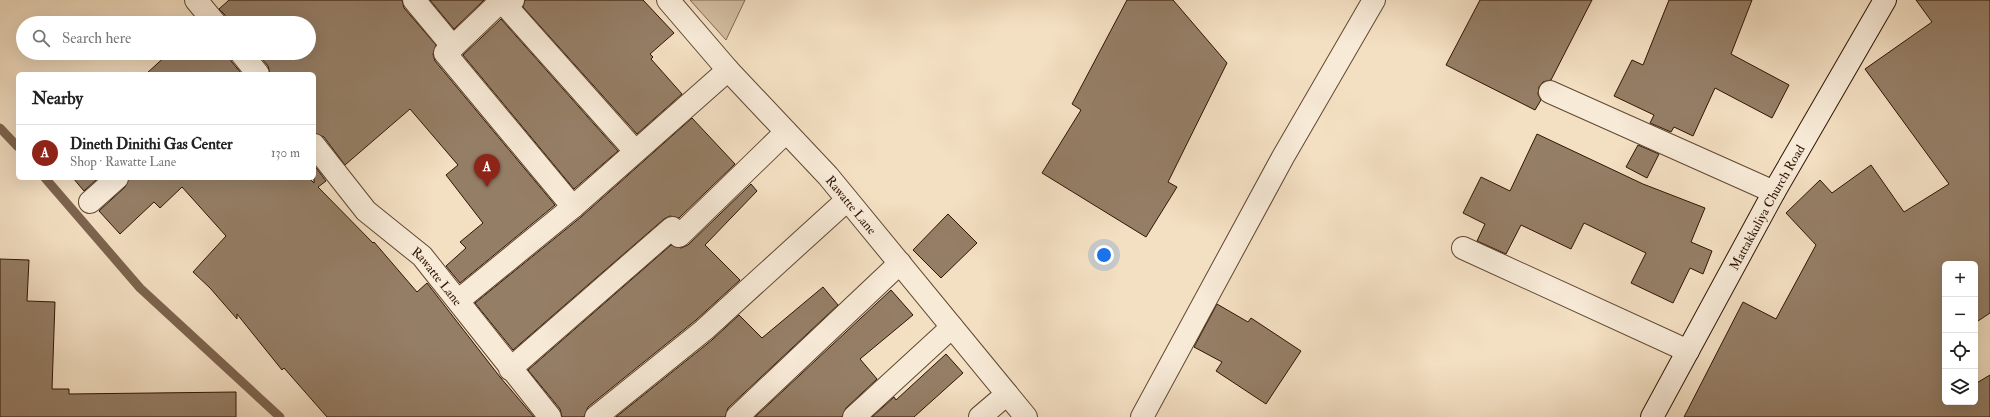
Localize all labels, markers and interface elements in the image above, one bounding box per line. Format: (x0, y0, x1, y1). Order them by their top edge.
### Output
search box (16, 16, 316, 60)
icon: search (30, 27, 52, 49)
text: Search here (62, 29, 131, 48)
text: Nearby (32, 88, 83, 109)
text: Dineth Dinithi Gas Center (70, 135, 233, 154)
street label: Mattakkuliya Church Road (1726, 142, 1809, 273)
text: A (41, 145, 49, 161)
text: 130 m (271, 145, 300, 161)
text: Shop · Rawatte Lane (70, 154, 176, 170)
pin: A (474, 154, 500, 187)
street label: Rawatte Lane (822, 173, 880, 238)
street label: Rawatte Lane (408, 244, 466, 310)
your location (1094, 245, 1114, 265)
map controls (1942, 261, 1978, 405)
button: + (1942, 261, 1978, 297)
button: − (1942, 297, 1978, 333)
button: locate (1942, 333, 1978, 369)
button: layers (1942, 369, 1978, 405)

